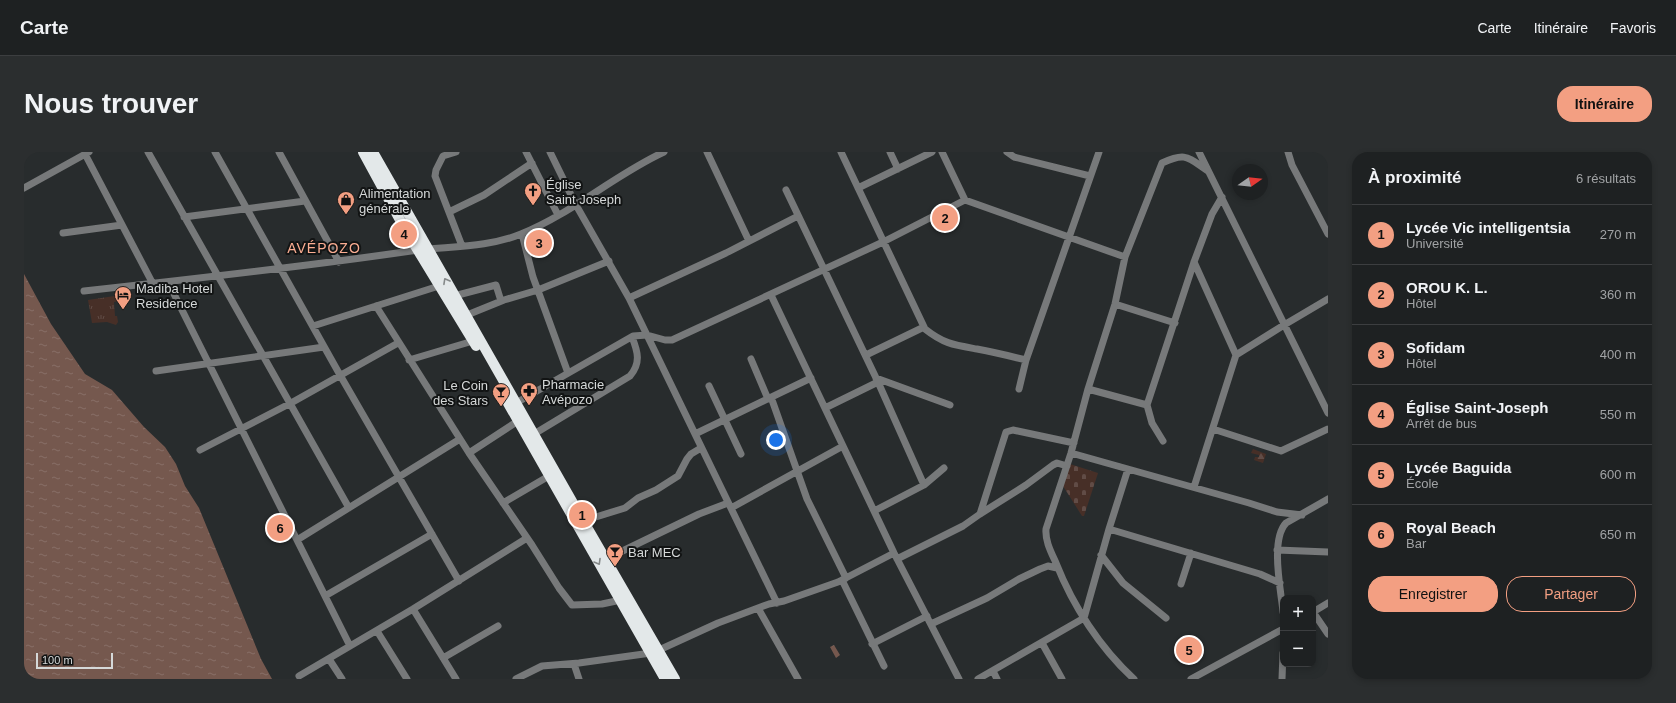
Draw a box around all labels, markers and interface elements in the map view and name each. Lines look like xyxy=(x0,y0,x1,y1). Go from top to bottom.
text: Carte xyxy=(20,17,69,38)
text: Carte xyxy=(1477,20,1512,36)
text: Itinéraire xyxy=(1534,20,1588,36)
text: Favoris xyxy=(1610,20,1656,36)
button: Itinéraire xyxy=(1557,86,1652,122)
text: Nous trouver xyxy=(24,88,198,119)
north arrow xyxy=(1232,164,1268,200)
text: À proximité xyxy=(1368,168,1462,187)
text: 6 résultats xyxy=(1576,171,1636,186)
place label: Église Saint Joseph xyxy=(546,177,621,207)
church icon: Église Saint Joseph xyxy=(523,181,543,206)
place label: Alimentation générale xyxy=(359,186,431,216)
shop icon: Alimentation générale xyxy=(336,190,356,215)
pin: 2 xyxy=(932,203,958,233)
pin: 4 xyxy=(391,219,417,249)
text: Lycée Vic intelligentsia xyxy=(1406,219,1570,236)
text: 1 xyxy=(1377,227,1385,242)
text: 270 m xyxy=(1600,227,1636,242)
pin: 3 xyxy=(526,228,552,258)
text: Université xyxy=(1406,236,1464,251)
district label: AVÉPOZO xyxy=(287,240,361,256)
one-way arrow xyxy=(444,278,451,285)
text: OROU K. L. xyxy=(1406,279,1488,296)
place label: Madiba Hotel Residence xyxy=(136,281,213,311)
hotel icon: Madiba Hotel Residence xyxy=(113,285,133,310)
text: 2 xyxy=(1377,287,1385,302)
text: 360 m xyxy=(1600,287,1636,302)
text: Hôtel xyxy=(1406,296,1436,311)
text: Sofidam xyxy=(1406,339,1465,356)
text: 3 xyxy=(1377,347,1385,362)
text: 400 m xyxy=(1600,347,1636,362)
text: Hôtel xyxy=(1406,356,1436,371)
place label: Pharmacie Avépozo xyxy=(542,377,604,407)
place label: Le Coin des Stars xyxy=(433,378,488,408)
pharmacy icon: Pharmacie Avépozo xyxy=(519,381,539,406)
bar icon: Le Coin des Stars xyxy=(491,382,511,407)
text: Église Saint-Joseph xyxy=(1406,399,1549,416)
text: 4 xyxy=(1377,407,1385,422)
text: 550 m xyxy=(1600,407,1636,422)
text: Arrêt de bus xyxy=(1406,416,1477,431)
your location xyxy=(766,430,786,450)
text: Lycée Baguida xyxy=(1406,459,1511,476)
text: 5 xyxy=(1377,467,1385,482)
text: 600 m xyxy=(1600,467,1636,482)
text: École xyxy=(1406,476,1439,491)
pin: 1 xyxy=(569,500,595,530)
pin: 6 xyxy=(267,513,293,543)
text: Royal Beach xyxy=(1406,519,1496,536)
text: 6 xyxy=(1377,527,1385,542)
text: 650 m xyxy=(1600,527,1636,542)
text: Bar xyxy=(1406,536,1426,551)
bar icon: Bar MEC xyxy=(605,542,625,567)
place label: Bar MEC xyxy=(628,545,681,560)
one-way arrow xyxy=(594,558,601,565)
button: Enregistrer xyxy=(1368,576,1498,612)
button: Partager xyxy=(1506,576,1636,612)
map controls xyxy=(1280,595,1316,667)
button: + xyxy=(1280,595,1316,631)
button: − xyxy=(1280,631,1316,667)
pin: 5 xyxy=(1176,635,1202,665)
scale bar xyxy=(36,651,113,670)
text: 100 m xyxy=(42,654,73,666)

